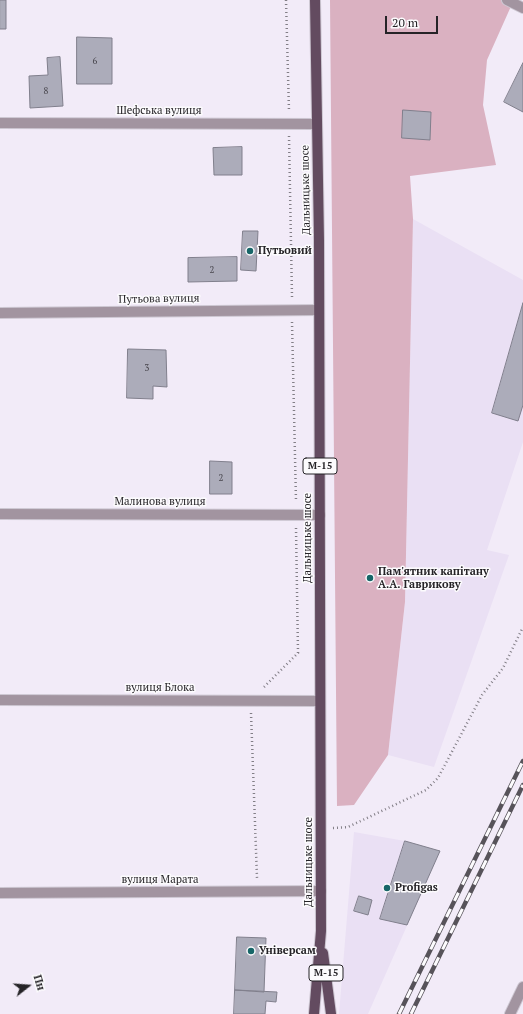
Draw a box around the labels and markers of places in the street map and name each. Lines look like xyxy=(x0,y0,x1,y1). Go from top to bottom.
place label: Путьовий xyxy=(258,244,312,258)
marker: Путьовий xyxy=(245,246,255,256)
place label: Пам'ятник капітану А.А. Гаврикову xyxy=(378,565,489,591)
marker: Пам'ятник капітану А.А. Гаврикову xyxy=(365,573,375,583)
place label: Profigas xyxy=(395,881,438,895)
marker: Profigas xyxy=(382,883,392,893)
place label: Універсам xyxy=(259,944,316,958)
marker: Універсам xyxy=(246,946,256,956)

